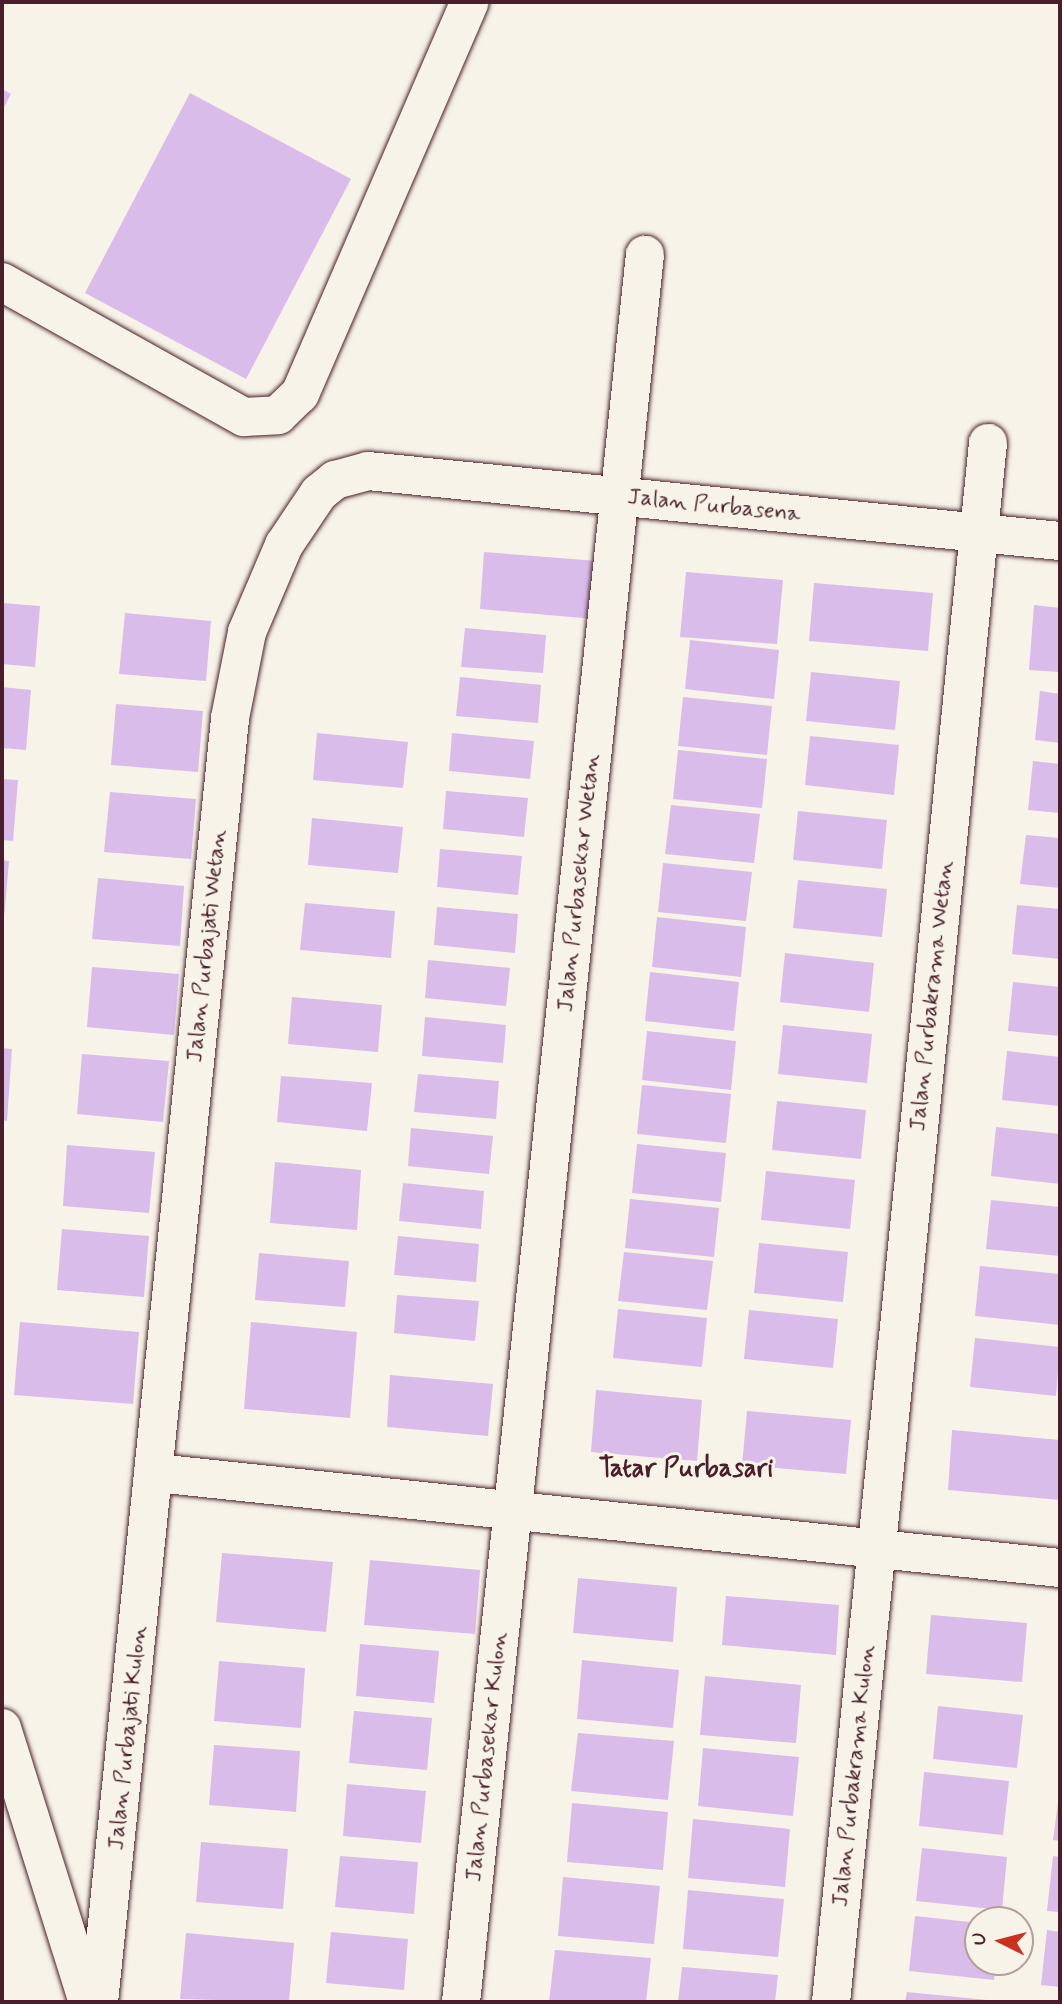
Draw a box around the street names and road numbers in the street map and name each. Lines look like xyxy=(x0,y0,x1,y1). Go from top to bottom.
street label: Jalan Purbasena xyxy=(628,483,800,529)
street label: Jalan Purbasekar Wetan xyxy=(552,755,606,1011)
street label: Jalan Purbajati Wetan xyxy=(181,829,233,1063)
street label: Jalan Purbakrama Wetan xyxy=(904,861,960,1131)
street label: Jalan Purbajati Kulon xyxy=(103,1625,153,1851)
street label: Jalan Purbasekar Kulon xyxy=(460,1633,514,1881)
street label: Jalan Purbakrama Kulon xyxy=(827,1645,881,1907)

